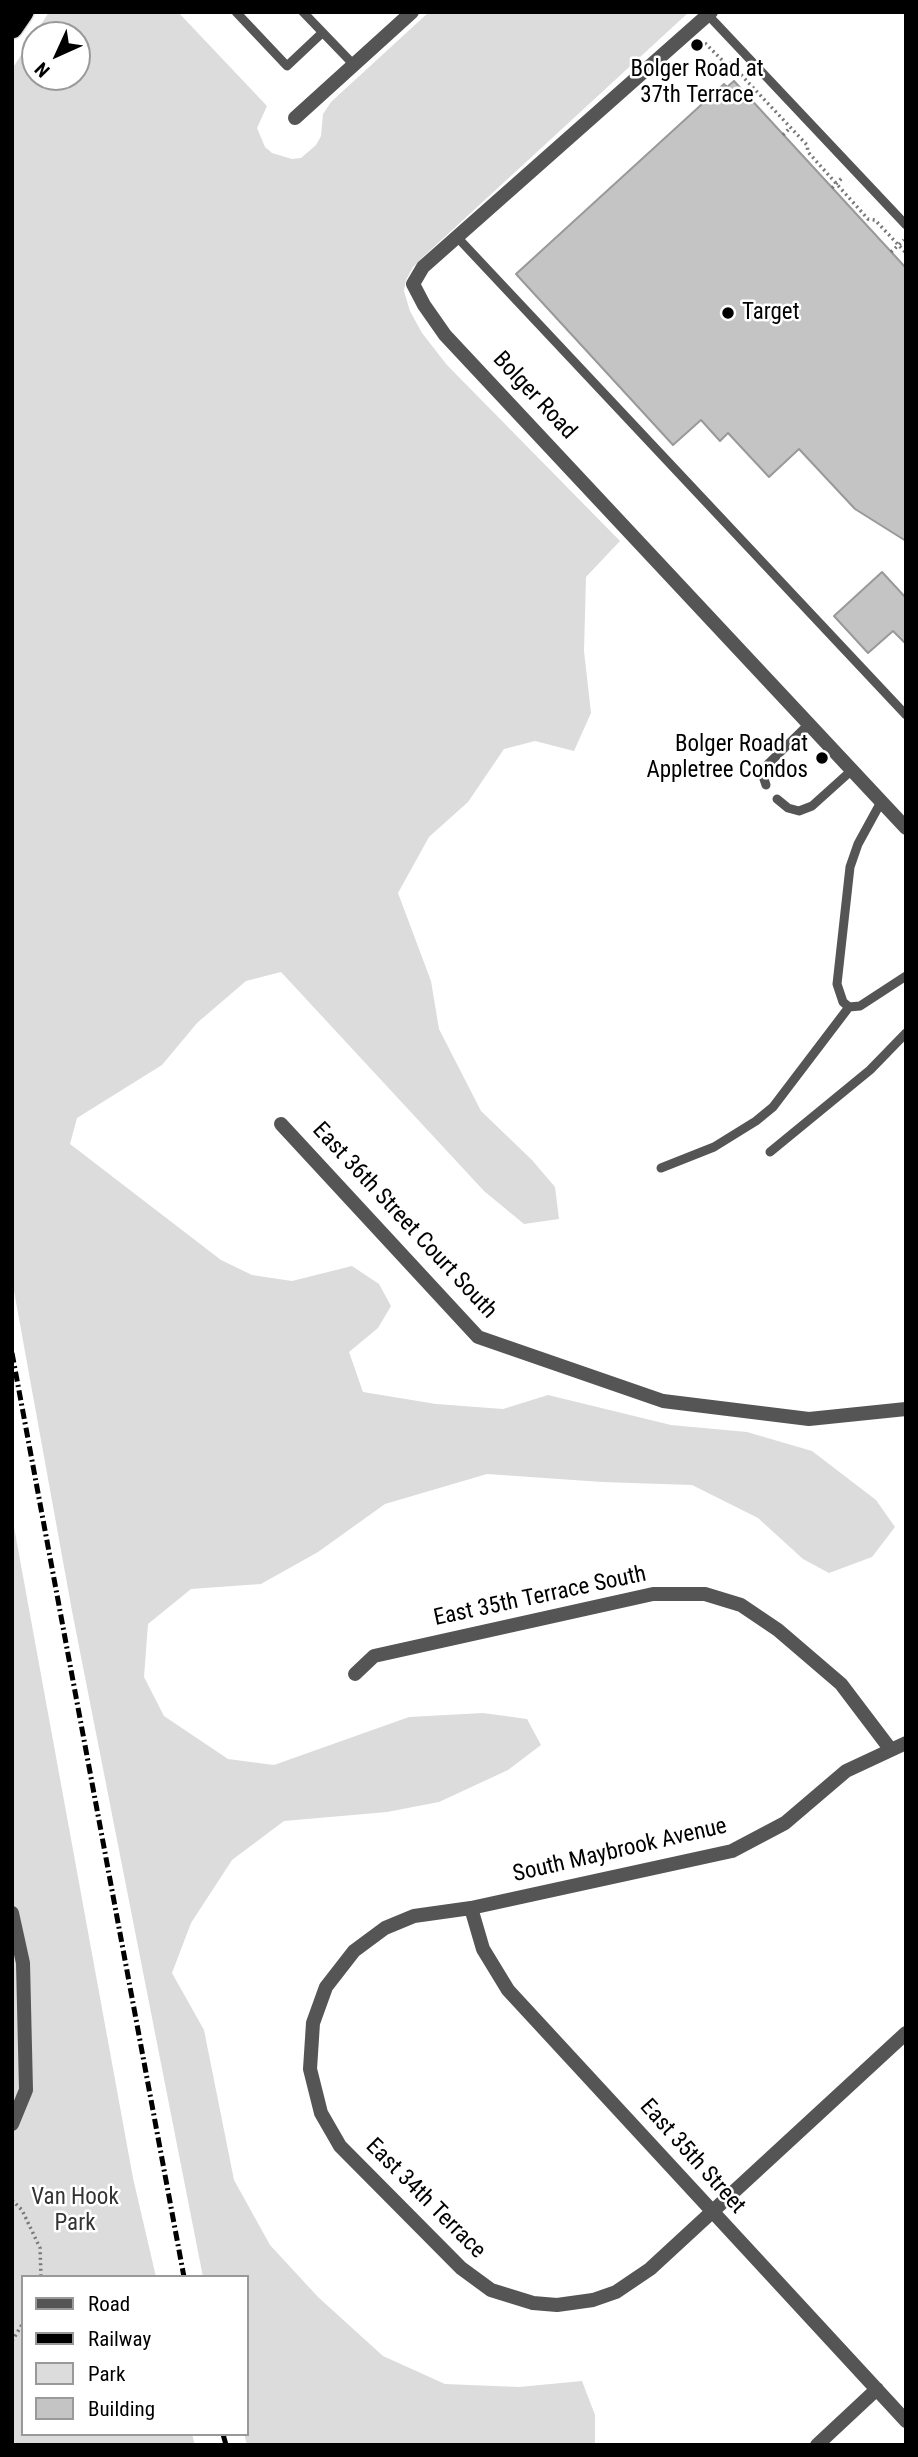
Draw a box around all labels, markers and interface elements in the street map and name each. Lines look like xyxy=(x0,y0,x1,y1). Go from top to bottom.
north arrow xyxy=(21,21,91,91)
marker: Bolger Road at 37th Terrace xyxy=(689,37,705,53)
place label: Bolger Road at 37th Terrace xyxy=(630,56,764,110)
text: N xyxy=(30,58,54,82)
place label: Target xyxy=(742,299,799,327)
marker: Target xyxy=(720,305,736,321)
street label: Bolger Road xyxy=(486,346,582,446)
place label: Bolger Road at Appletree Condos xyxy=(646,731,808,785)
marker: Bolger Road at Appletree Condos xyxy=(814,750,830,766)
street label: East 36th Street Court South xyxy=(306,1117,502,1325)
street label: East 35th Terrace South xyxy=(431,1561,649,1633)
street label: South Maybrook Avenue xyxy=(510,1813,730,1889)
street label: East 35th Street xyxy=(633,2094,751,2220)
street label: East 34th Terrace xyxy=(359,2133,491,2265)
park label: Van Hook Park xyxy=(31,2184,119,2238)
legend xyxy=(21,2275,248,2436)
text: Road xyxy=(88,2292,130,2316)
text: Railway xyxy=(88,2327,151,2351)
text: Park xyxy=(88,2362,125,2386)
text: Building xyxy=(88,2397,155,2421)

